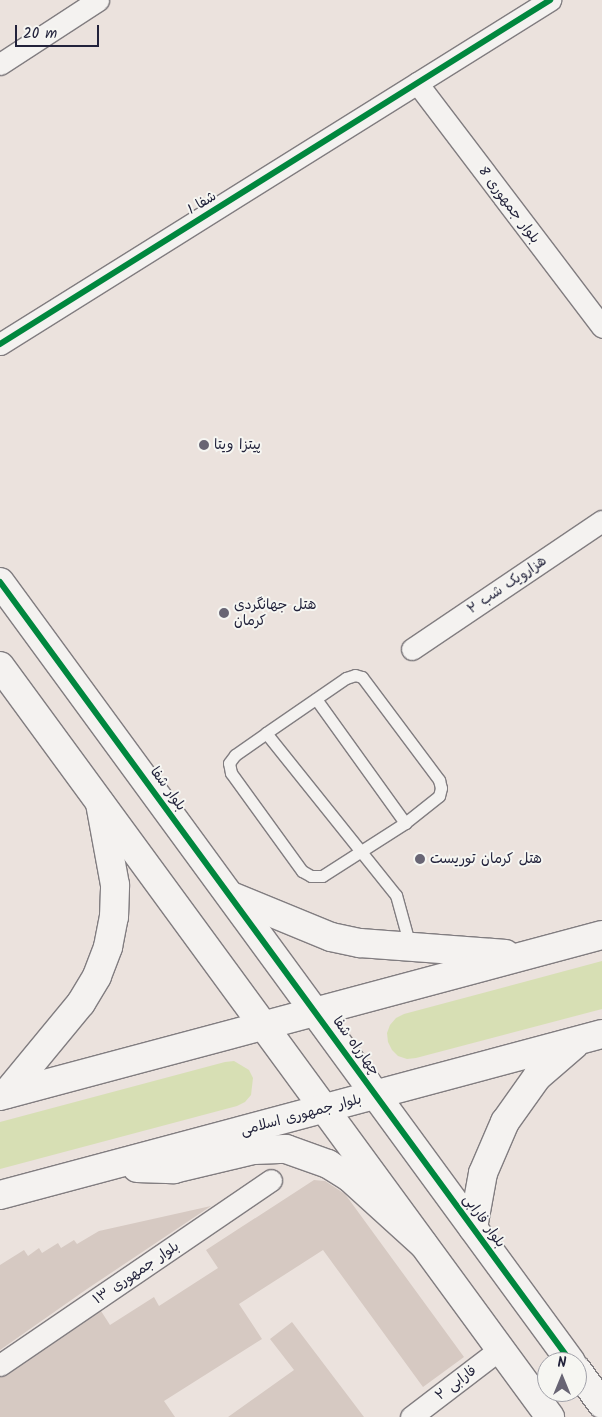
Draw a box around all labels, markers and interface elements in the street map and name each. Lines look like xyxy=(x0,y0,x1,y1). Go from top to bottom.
scale bar xyxy=(18,15,101,47)
text: 20 m xyxy=(23,22,57,46)
street label: بلوار جمهوری 8 xyxy=(475,163,543,247)
street label: شفا 1 xyxy=(185,188,219,218)
place label: پیتزا ویتا xyxy=(214,437,261,453)
marker: پیتزا ویتا xyxy=(198,439,210,451)
street label: هزارویک شب ۲ xyxy=(464,552,550,618)
place label: هتل جهانگردی کرمان xyxy=(234,597,316,630)
marker: هتل جهانگردی کرمان xyxy=(218,607,230,619)
street label: بلوار شفا xyxy=(147,764,189,814)
place label: هتل کرمان توریست xyxy=(430,851,542,867)
marker: هتل کرمان توریست xyxy=(414,853,426,865)
street label: چهارراه شفا xyxy=(329,1013,383,1079)
street label: بلوار جمهوری اسلامی xyxy=(239,1091,363,1139)
street label: بلوار فارابی xyxy=(459,1191,509,1251)
street label: بلوار جمهوری ۱۳ xyxy=(90,1238,182,1308)
north arrow xyxy=(537,1352,587,1402)
text: N xyxy=(558,1352,566,1374)
street label: فارابی ۲ xyxy=(432,1362,480,1404)

